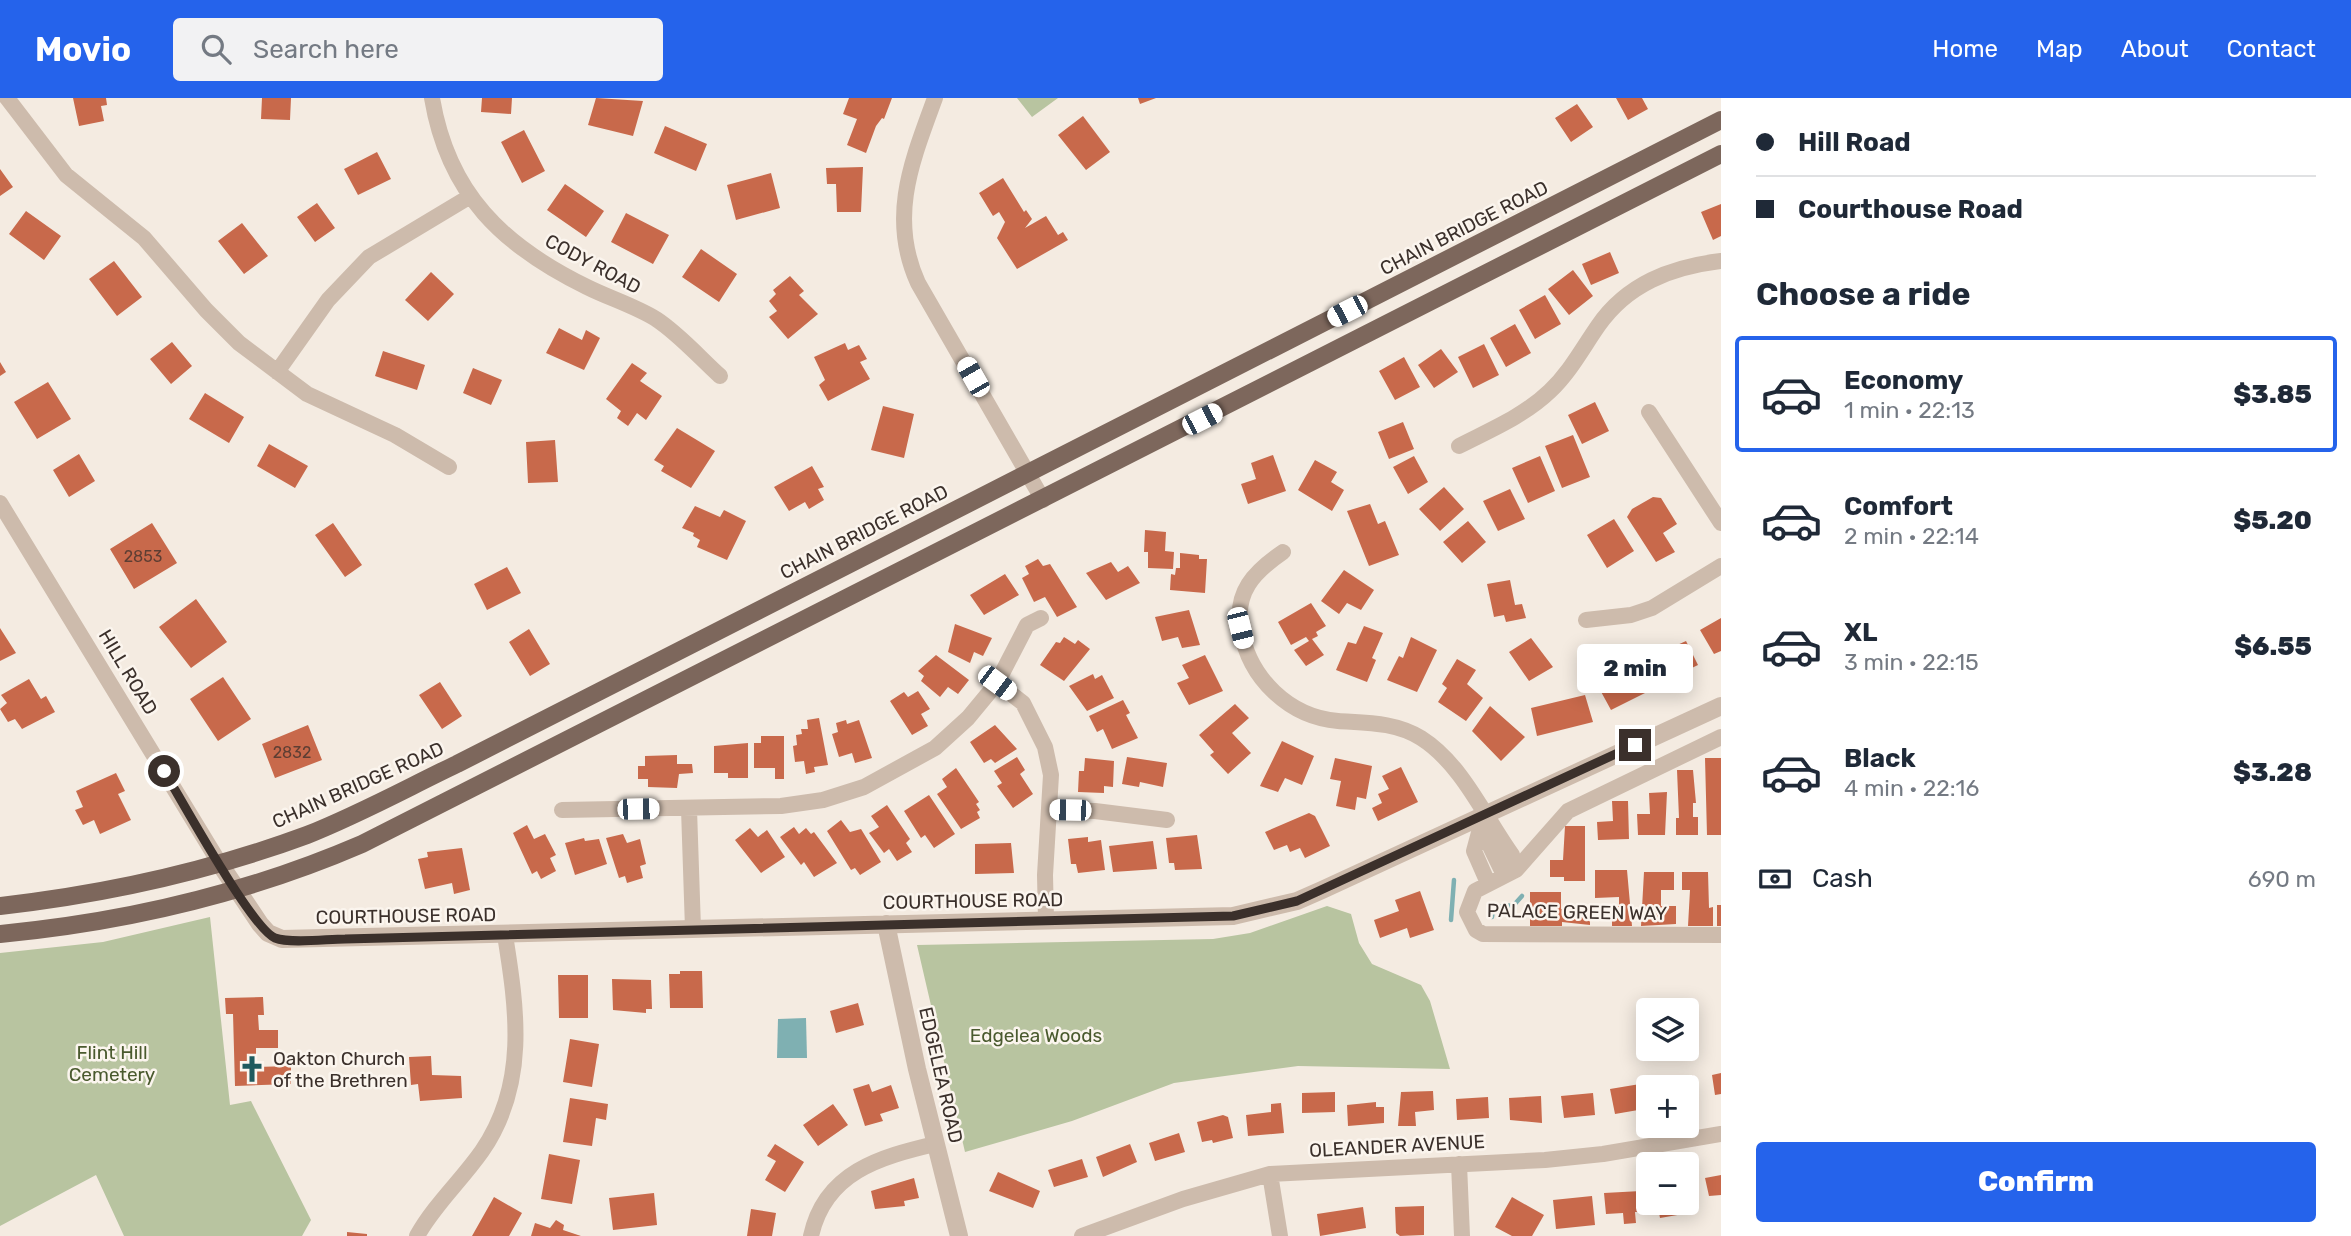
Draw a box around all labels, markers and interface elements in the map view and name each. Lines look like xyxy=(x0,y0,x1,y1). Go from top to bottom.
search box xyxy=(173,18,663,81)
text: Movio xyxy=(35,30,131,69)
icon: search xyxy=(197,30,235,68)
text: Search here xyxy=(253,34,399,65)
text: Home xyxy=(1932,35,1998,63)
text: Map xyxy=(2036,35,2083,63)
text: About xyxy=(2121,35,2189,63)
text: Contact xyxy=(2227,35,2316,63)
text: Hill Road xyxy=(1798,127,1911,158)
street label: CHAIN BRIDGE ROAD xyxy=(1376,176,1552,280)
text: Courthouse Road xyxy=(1798,194,2023,225)
street label: CODY ROAD xyxy=(541,229,645,299)
text: Choose a ride xyxy=(1756,275,1970,313)
car xyxy=(1324,292,1371,330)
car xyxy=(954,354,993,400)
icon: car xyxy=(1760,363,1823,426)
text: Economy xyxy=(1844,365,1963,396)
text: $3.85 xyxy=(2233,379,2312,410)
text: 1 min · 22:13 xyxy=(1844,396,1975,424)
car xyxy=(1179,400,1226,438)
street label: CHAIN BRIDGE ROAD xyxy=(776,480,952,584)
icon: car xyxy=(1760,489,1823,552)
text: Comfort xyxy=(1844,491,1953,522)
text: $5.20 xyxy=(2233,505,2312,536)
text: 2 min · 22:14 xyxy=(1844,522,1979,550)
house number: 2853 xyxy=(124,547,162,566)
car xyxy=(1225,605,1256,651)
icon: car xyxy=(1760,615,1823,678)
text: XL xyxy=(1844,617,1877,648)
street label: HILL ROAD xyxy=(94,625,162,719)
text: $6.55 xyxy=(2234,631,2312,662)
callout: 2 min xyxy=(1577,644,1693,692)
text: 3 min · 22:15 xyxy=(1844,648,1979,676)
text: 2 min xyxy=(1603,654,1667,682)
car xyxy=(974,662,1021,704)
route end xyxy=(1619,729,1651,761)
street label: CHAIN BRIDGE ROAD xyxy=(269,737,447,833)
icon: car xyxy=(1760,741,1823,804)
house number: 2832 xyxy=(273,743,311,762)
text: Black xyxy=(1844,743,1916,774)
route start xyxy=(148,755,180,787)
text: $3.28 xyxy=(2233,757,2312,788)
text: 4 min · 22:16 xyxy=(1844,774,1979,802)
car xyxy=(617,798,660,820)
car xyxy=(1049,799,1092,821)
icon: cash xyxy=(1756,860,1794,898)
text: Cash xyxy=(1812,863,1873,894)
text: 690 m xyxy=(2248,865,2316,893)
street label: COURTHOUSE ROAD xyxy=(882,888,1064,914)
street label: PALACE GREEN WAY xyxy=(1487,899,1667,925)
street label: COURTHOUSE ROAD xyxy=(315,903,497,929)
map controls xyxy=(1636,998,1699,1215)
button: layers xyxy=(1636,998,1699,1061)
street label: EDGELEA ROAD xyxy=(914,1005,968,1145)
park label: Edgelea Woods xyxy=(970,1024,1102,1047)
park label: Flint Hill Cemetery xyxy=(69,1041,155,1086)
place label: Oakton Church of the Brethren xyxy=(273,1047,408,1092)
church icon: Oakton Church of the Brethren xyxy=(237,1054,267,1084)
button: + xyxy=(1636,1075,1699,1138)
street label: OLEANDER AVENUE xyxy=(1309,1130,1485,1162)
button: Confirm xyxy=(1756,1142,2316,1222)
button: − xyxy=(1636,1152,1699,1215)

